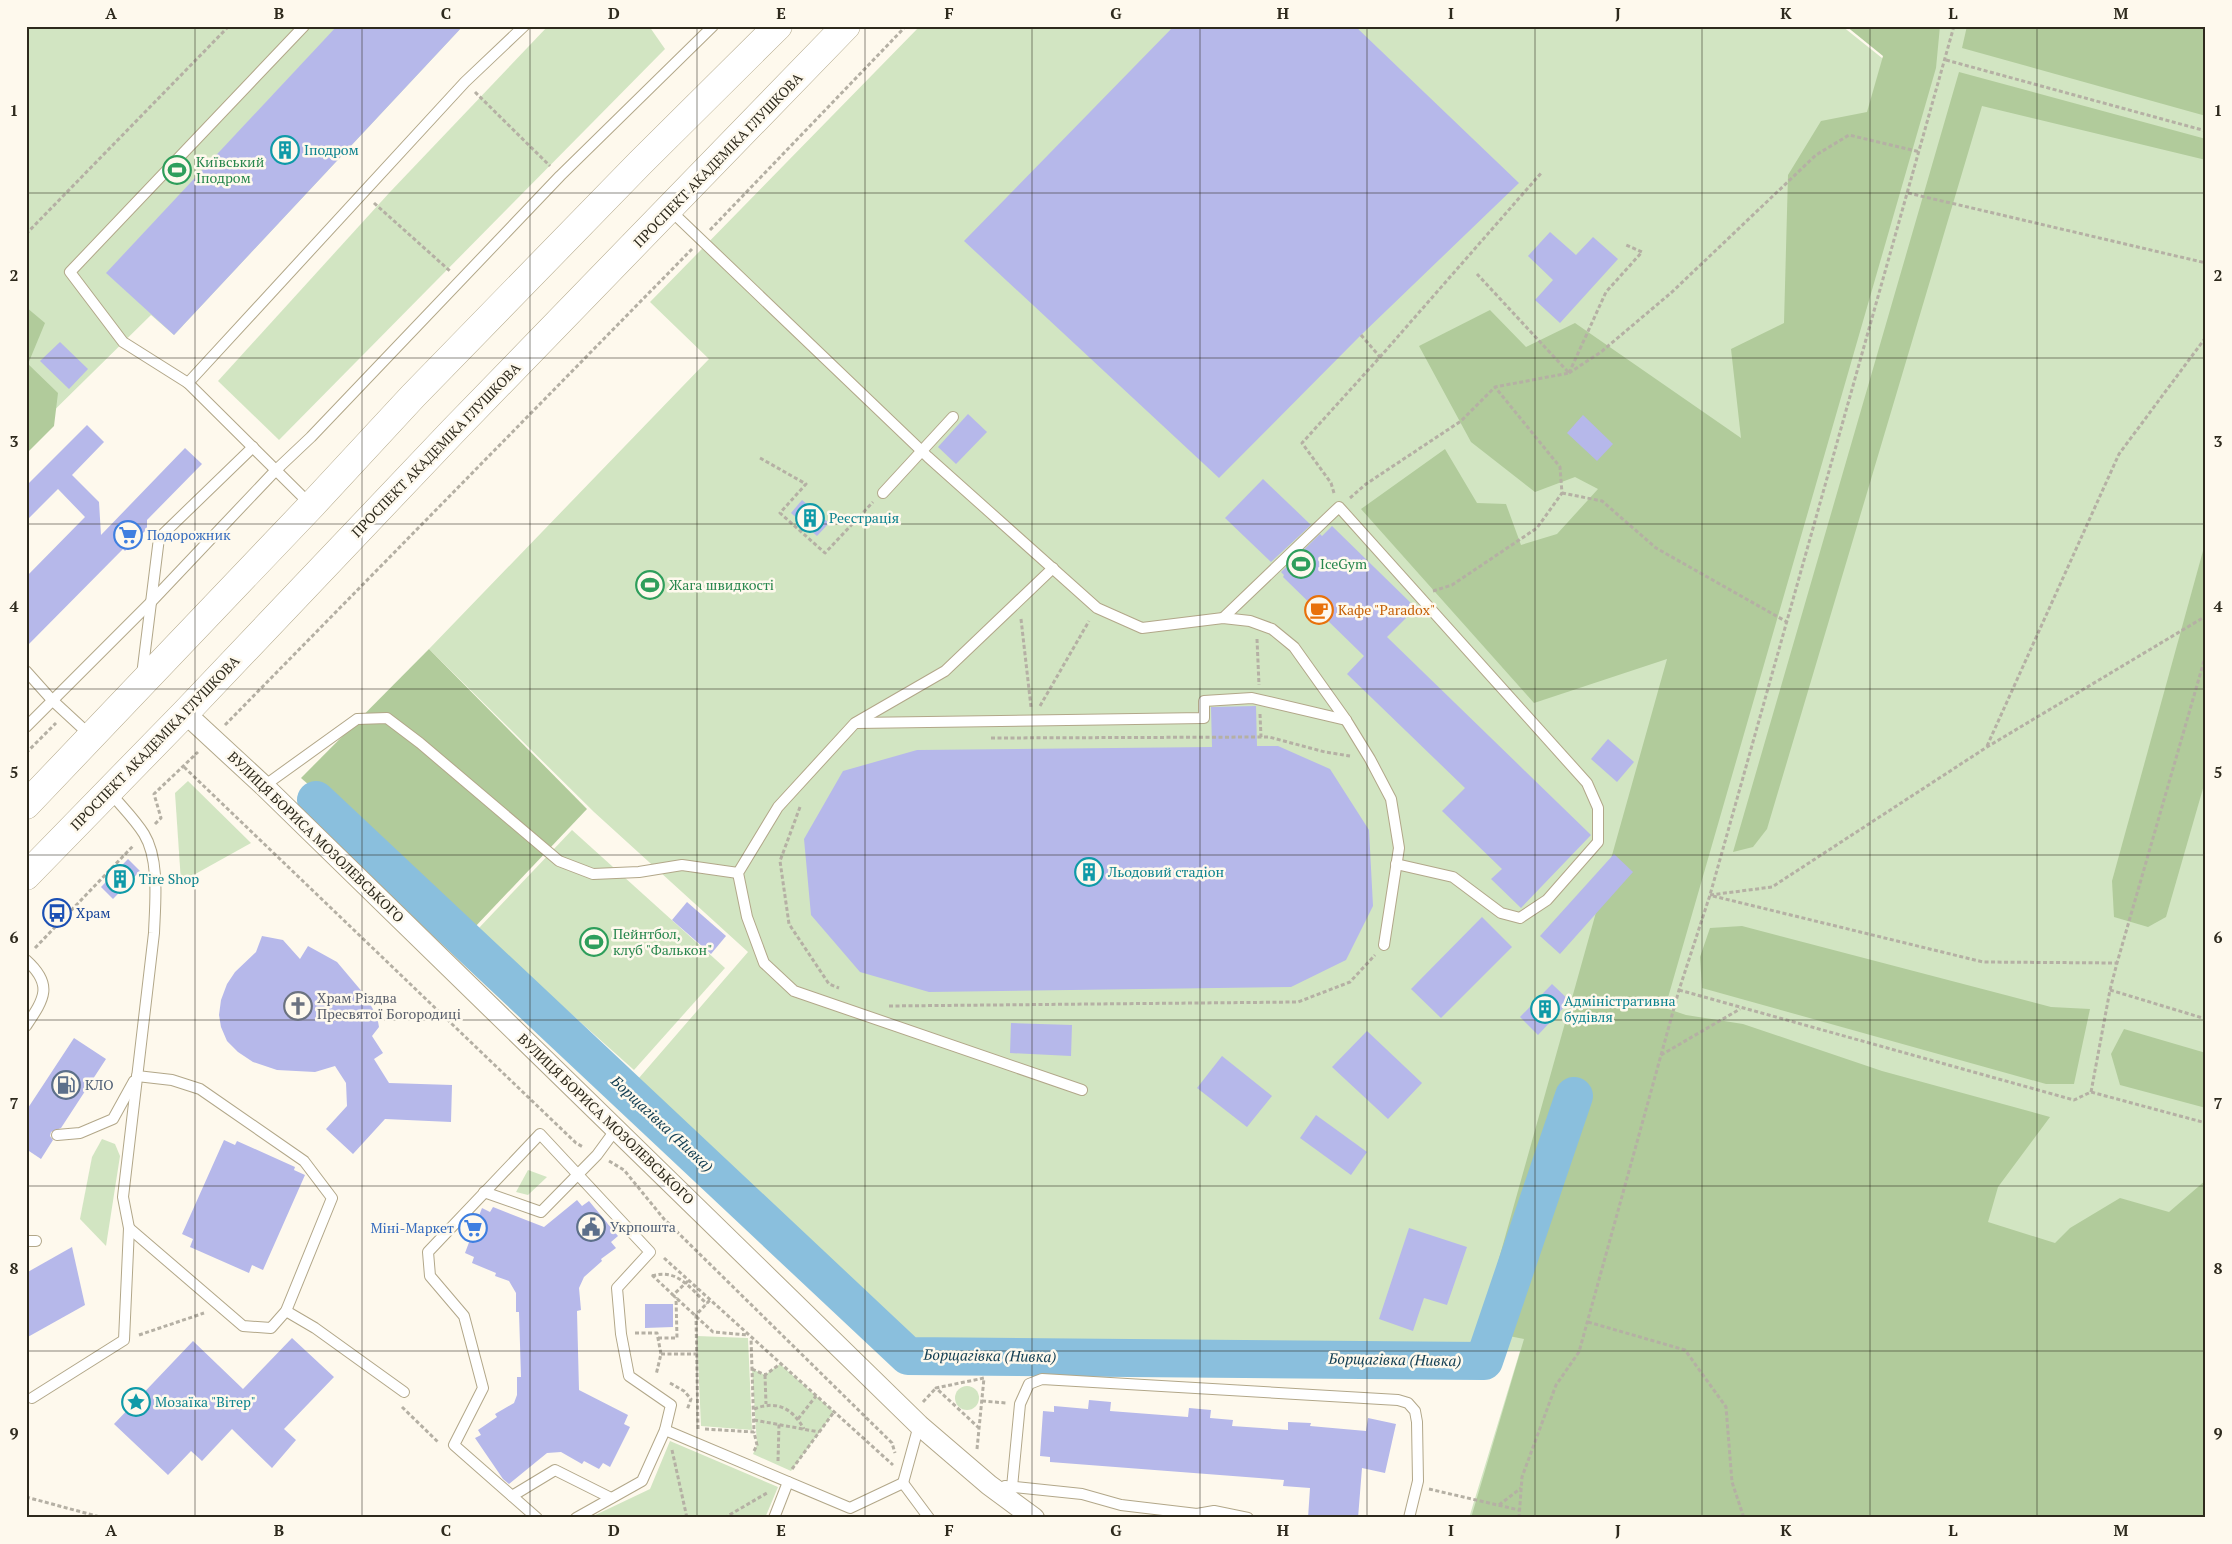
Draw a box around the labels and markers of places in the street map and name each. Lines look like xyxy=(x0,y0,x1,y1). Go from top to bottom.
building icon: Іподром xyxy=(270,135,300,165)
place label: Іподром xyxy=(304,140,359,159)
place label: Київський Іподром xyxy=(196,152,265,187)
sports icon: Київський Іподром xyxy=(162,155,192,185)
building icon: Реєстрація xyxy=(795,503,825,533)
place label: Реєстрація xyxy=(829,508,899,527)
supermarket icon: Подорожник xyxy=(113,520,143,550)
place label: Подорожник xyxy=(147,525,231,544)
sports icon: IceGym xyxy=(1286,549,1316,579)
place label: IceGym xyxy=(1320,554,1367,573)
sports icon: Жага швидкості xyxy=(635,570,665,600)
place label: Жага швидкості xyxy=(669,575,774,594)
cafe icon: Кафе "Paradox" xyxy=(1304,595,1334,625)
place label: Кафе "Paradox" xyxy=(1338,600,1435,619)
building icon: Льодовий стадіон xyxy=(1074,857,1104,887)
place label: Льодовий стадіон xyxy=(1107,862,1225,881)
building icon: Tire Shop xyxy=(105,864,135,894)
place label: Tire Shop xyxy=(139,869,199,888)
bus stop icon: Храм xyxy=(42,898,72,928)
place label: Храм xyxy=(76,903,111,922)
place label: Пейнтбол, клуб "Фалькон" xyxy=(613,924,712,959)
sports icon: Пейнтбол, клуб "Фалькон" xyxy=(579,927,609,957)
place label: Храм Різдва Пресвятої Богородиці xyxy=(317,988,461,1023)
church icon: Храм Різдва Пресвятої Богородиці xyxy=(283,991,313,1021)
place label: Адміністративна будівля xyxy=(1564,991,1676,1026)
building icon: Адміністративна будівля xyxy=(1530,994,1560,1024)
fuel station icon: КЛО xyxy=(51,1070,81,1100)
place label: КЛО xyxy=(85,1075,114,1094)
public building icon: Укрпошта xyxy=(576,1212,606,1242)
supermarket icon: Міні-Маркет xyxy=(458,1213,488,1243)
place label: Укрпошта xyxy=(610,1217,676,1236)
place label: Міні-Маркет xyxy=(370,1218,454,1237)
place icon: Мозаїка "Вітер" xyxy=(121,1387,151,1417)
place label: Мозаїка "Вітер" xyxy=(155,1392,256,1411)

